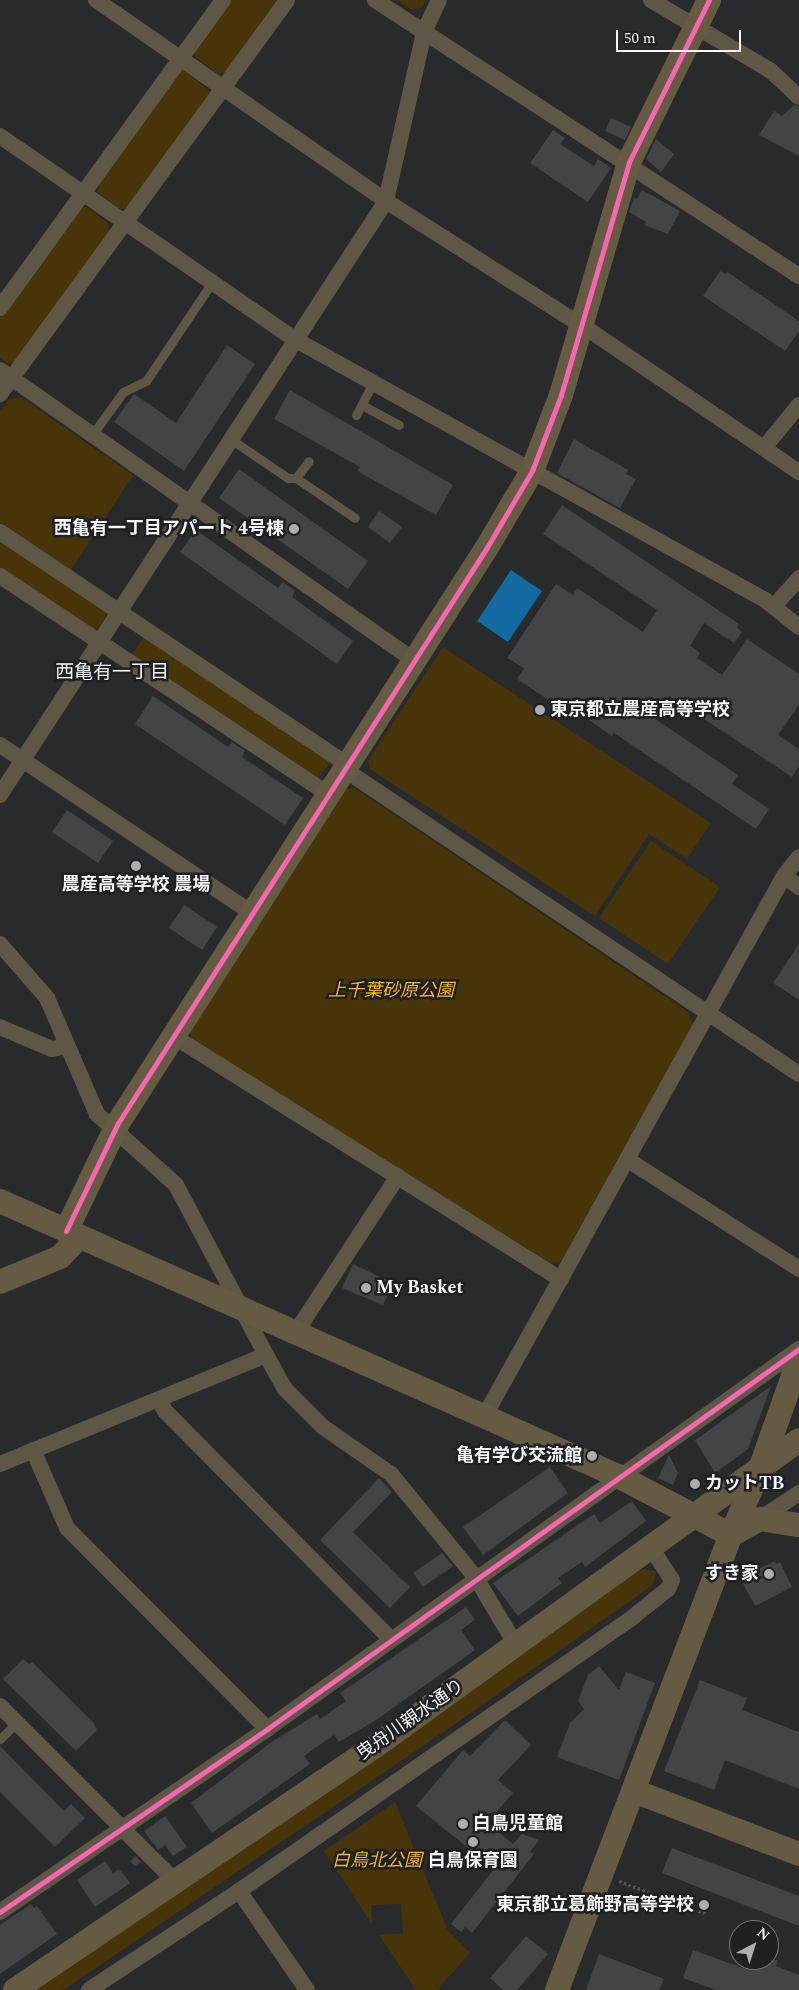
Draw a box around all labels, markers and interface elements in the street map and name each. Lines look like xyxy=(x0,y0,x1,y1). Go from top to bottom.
scale bar xyxy=(619,20,744,52)
text: 50 m xyxy=(624,27,656,50)
place label: 西亀有一丁目アパート 4号棟 xyxy=(53,518,284,540)
marker: 西亀有一丁目アパート 4号棟 xyxy=(288,523,300,535)
district label: 西亀有一丁目 xyxy=(55,662,169,684)
place label: 東京都立農産高等学校 xyxy=(550,699,730,721)
marker: 東京都立農産高等学校 xyxy=(534,704,546,716)
marker: 農産高等学校 農場 xyxy=(130,860,142,872)
place label: 農産高等学校 農場 xyxy=(62,874,210,896)
park label: 上千葉砂原公園 xyxy=(328,980,454,1002)
place label: My Basket xyxy=(376,1277,463,1299)
marker: My Basket xyxy=(360,1282,372,1294)
place label: 亀有学び交流館 xyxy=(456,1445,582,1467)
marker: 亀有学び交流館 xyxy=(586,1450,598,1462)
place label: カットTB xyxy=(705,1473,784,1495)
marker: カットTB xyxy=(689,1478,701,1490)
place label: すき家 xyxy=(705,1563,759,1585)
marker: すき家 xyxy=(763,1568,775,1580)
street label: 曳舟川親水通り xyxy=(353,1675,469,1765)
place label: 白鳥児童館 xyxy=(473,1813,563,1835)
marker: 白鳥児童館 xyxy=(457,1818,469,1830)
marker: 白鳥保育園 xyxy=(467,1836,479,1848)
park label: 白鳥北公園 xyxy=(332,1850,422,1872)
place label: 白鳥保育園 xyxy=(428,1850,518,1872)
place label: 東京都立葛飾野高等学校 xyxy=(496,1894,694,1916)
marker: 東京都立葛飾野高等学校 xyxy=(698,1899,710,1911)
north arrow xyxy=(729,1920,779,1970)
text: N xyxy=(752,1922,774,1946)

